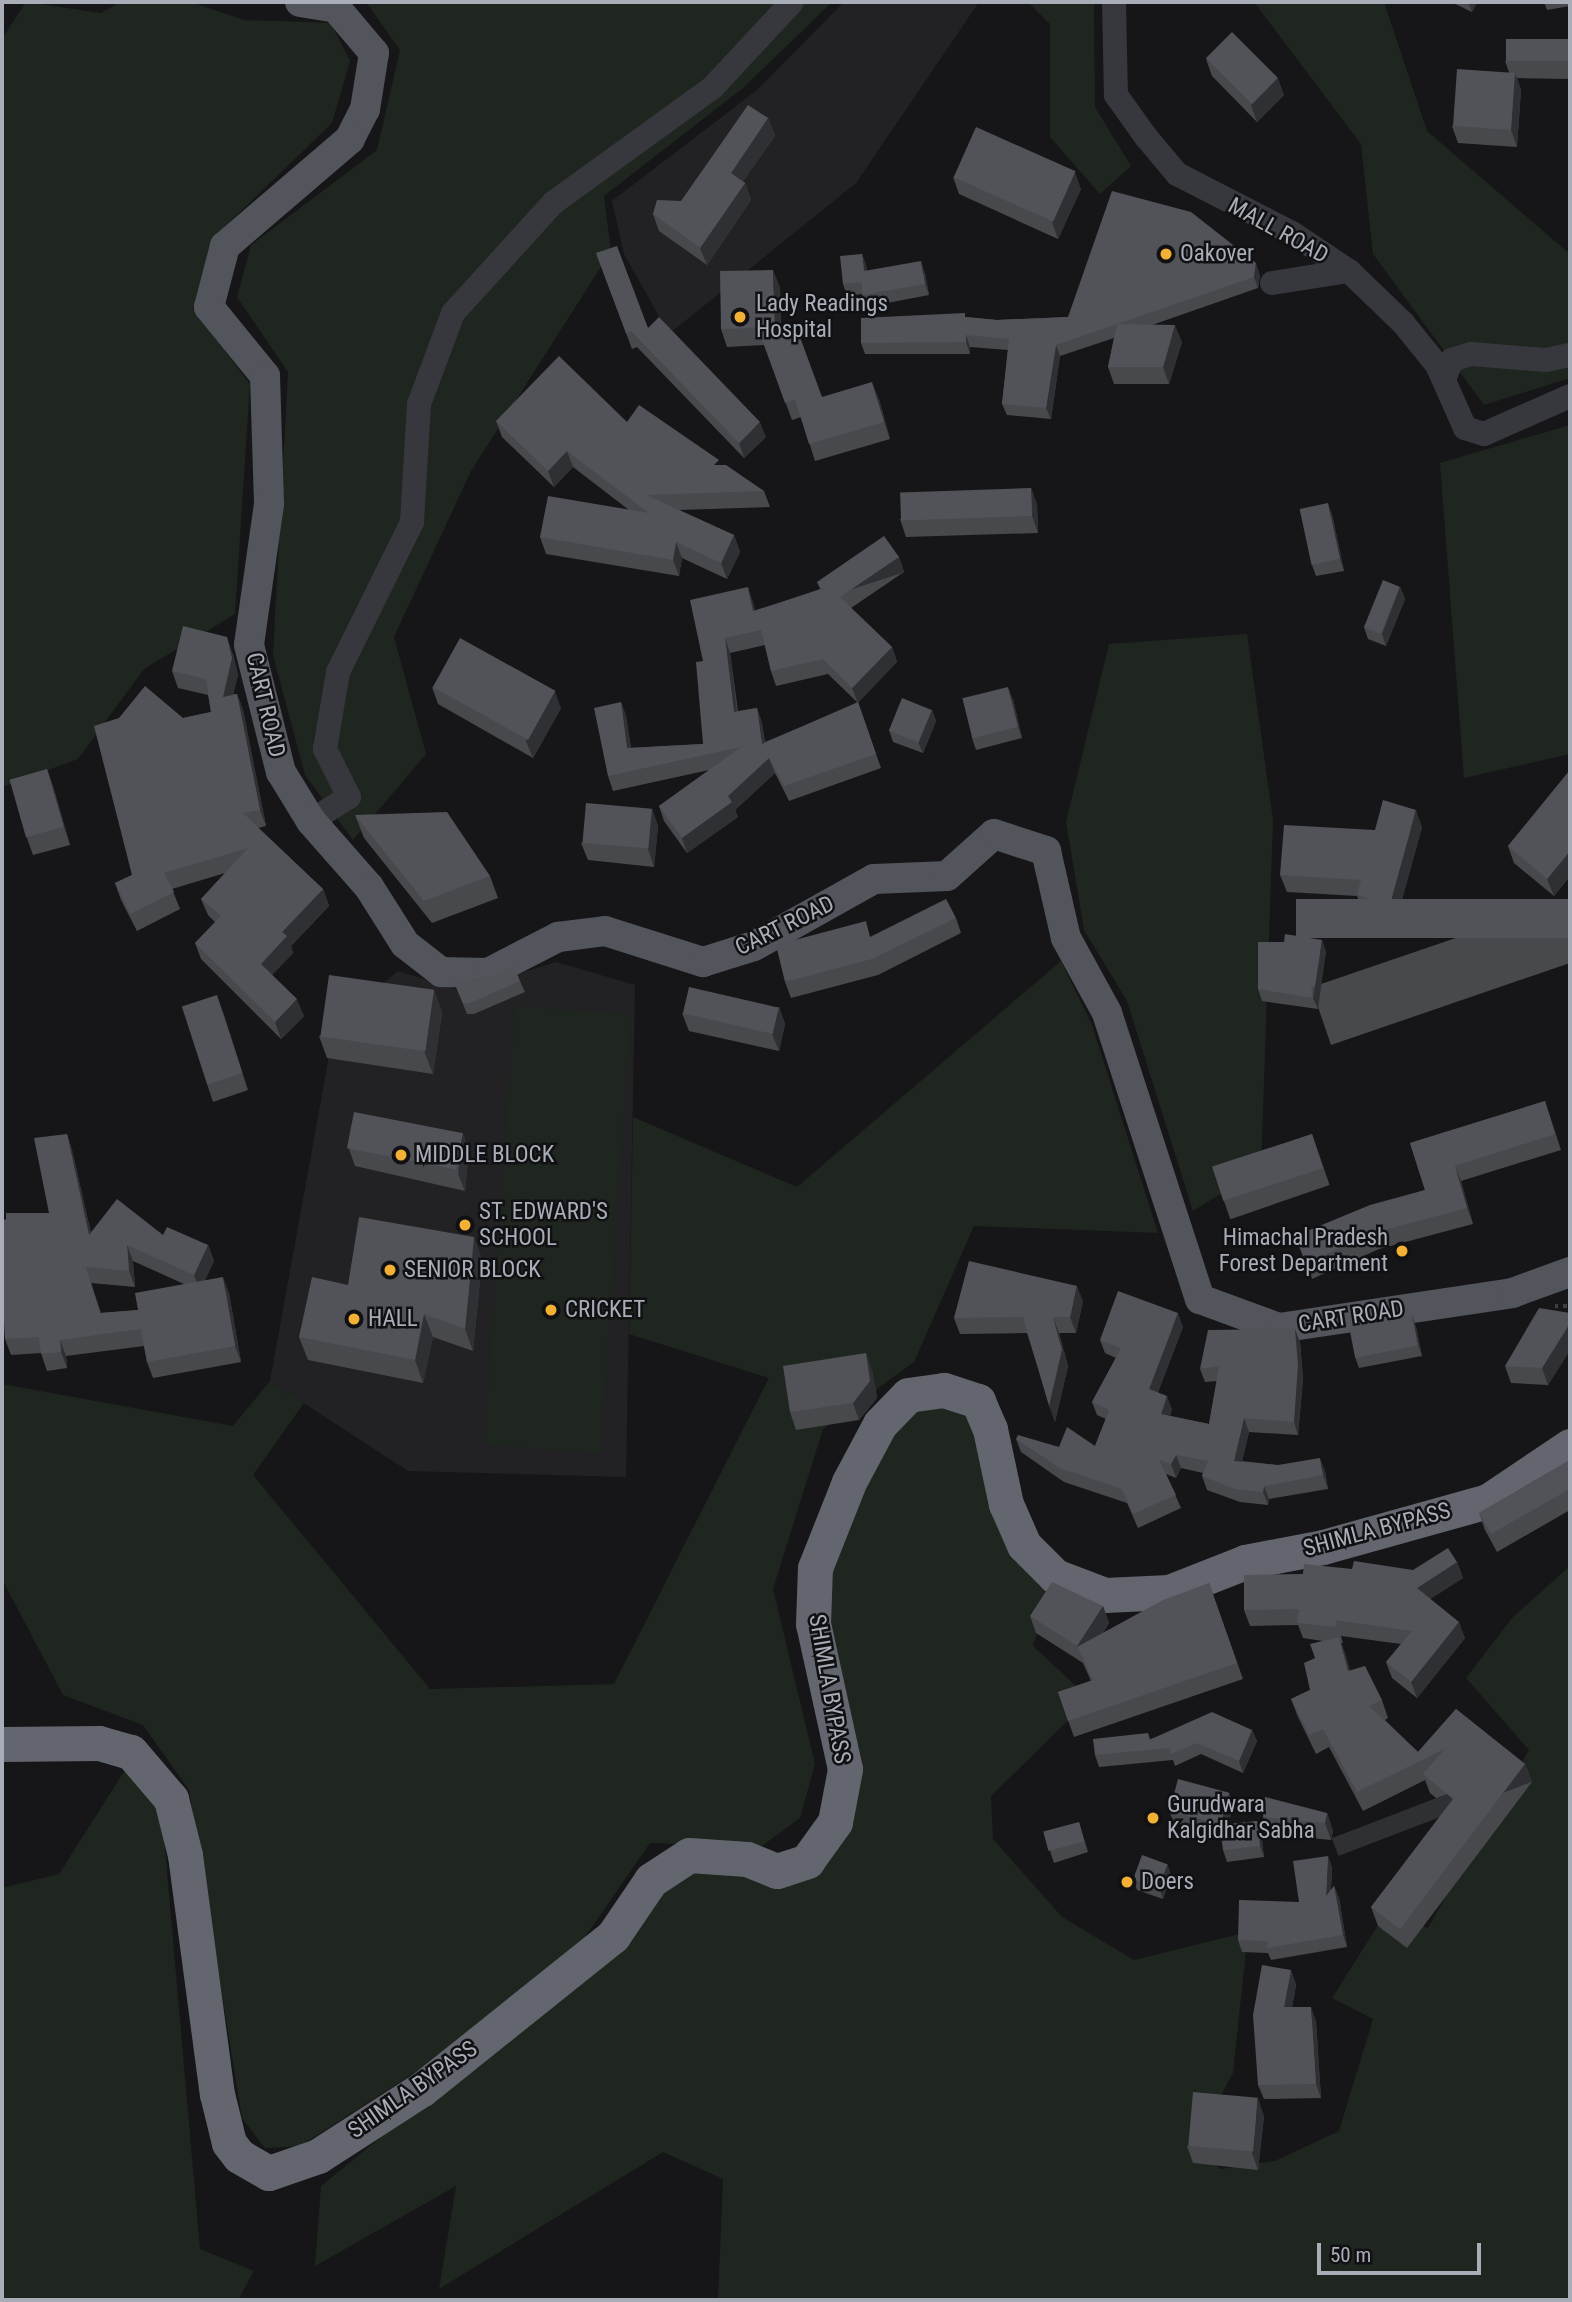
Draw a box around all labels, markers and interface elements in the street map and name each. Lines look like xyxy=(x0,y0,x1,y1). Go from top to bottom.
street label: MALL ROAD xyxy=(1223,192,1333,270)
place label: Oakover xyxy=(1180,240,1254,268)
marker: Oakover xyxy=(1158,246,1174,262)
place label: Lady Readings Hospital xyxy=(756,290,888,344)
marker: Lady Readings Hospital xyxy=(730,307,750,327)
street label: CART ROAD xyxy=(240,650,290,760)
street label: CART ROAD xyxy=(731,890,839,962)
place label: MIDDLE BLOCK xyxy=(415,1141,554,1169)
marker: MIDDLE BLOCK xyxy=(393,1147,409,1163)
place label: ST. EDWARD'S SCHOOL xyxy=(479,1198,608,1252)
marker: ST. EDWARD'S SCHOOL xyxy=(457,1217,473,1233)
place label: Himachal Pradesh Forest Department xyxy=(1219,1224,1388,1278)
marker: Himachal Pradesh Forest Department xyxy=(1394,1243,1410,1259)
place label: SENIOR BLOCK xyxy=(404,1256,541,1284)
marker: SENIOR BLOCK xyxy=(382,1262,398,1278)
street label: CART ROAD xyxy=(1296,1295,1406,1339)
place label: CRICKET xyxy=(565,1296,645,1324)
marker: CRICKET xyxy=(543,1302,559,1318)
place label: HALL xyxy=(368,1305,418,1333)
marker: HALL xyxy=(346,1311,362,1327)
street label: SHIMLA BYPASS xyxy=(1300,1497,1454,1563)
street label: SHIMLA BYPASS xyxy=(802,1612,856,1766)
place label: Gurudwara Kalgidhar Sabha xyxy=(1167,1791,1315,1845)
marker: Gurudwara Kalgidhar Sabha xyxy=(1145,1810,1161,1826)
place label: Doers xyxy=(1141,1868,1194,1896)
marker: Doers xyxy=(1119,1874,1135,1890)
street label: SHIMLA BYPASS xyxy=(343,2035,483,2145)
scale bar xyxy=(1320,2228,1484,2272)
text: 50 m xyxy=(1330,2243,1371,2267)

